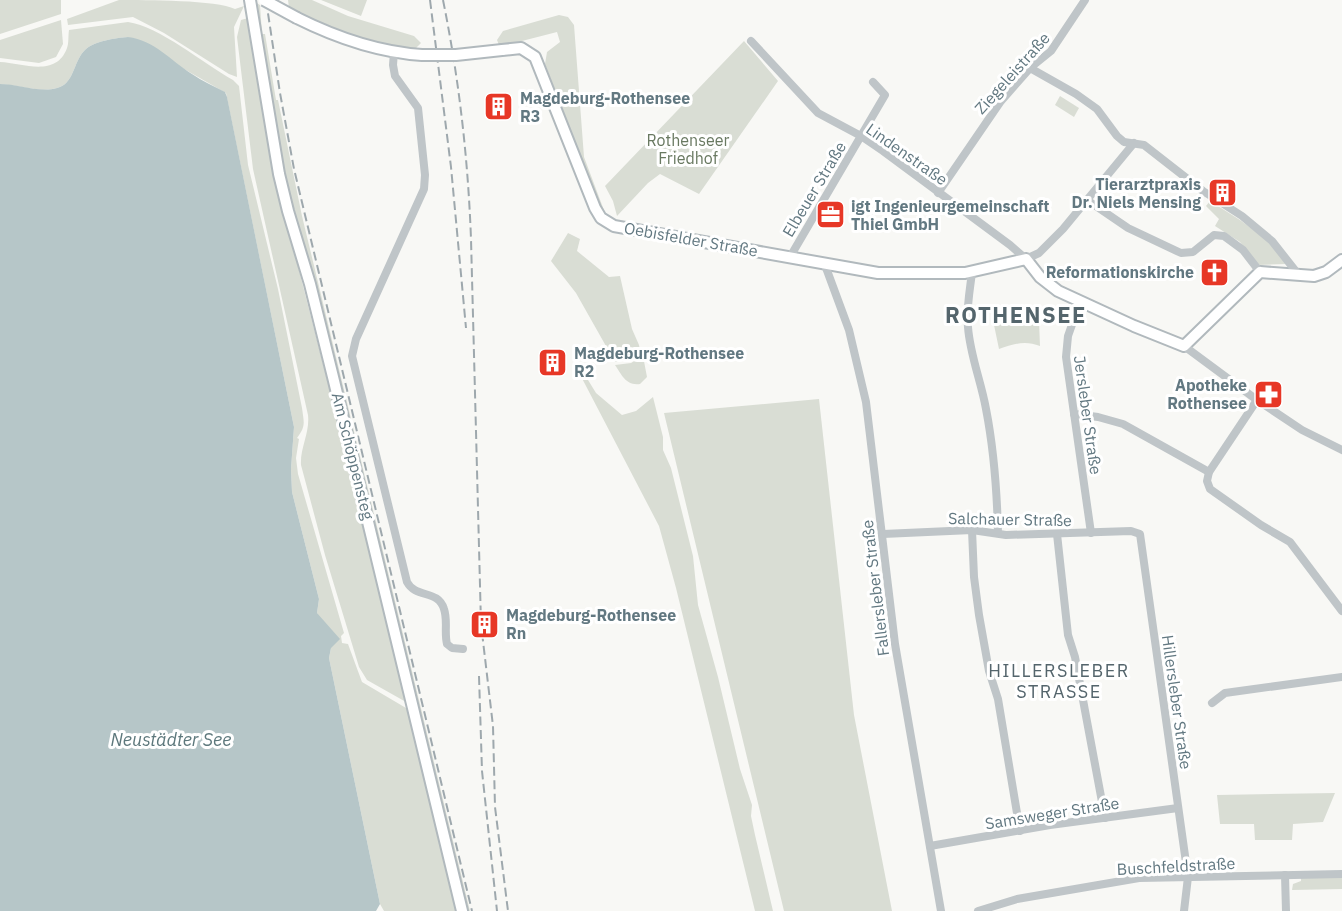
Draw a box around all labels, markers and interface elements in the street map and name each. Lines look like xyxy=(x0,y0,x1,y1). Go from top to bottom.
street label: Ziegeleistraße xyxy=(970,28,1054,118)
place label: Magdeburg-Rothensee R3 xyxy=(520,88,690,126)
building icon: Magdeburg-Rothensee R3 xyxy=(483,91,515,123)
street label: Lindenstraße xyxy=(862,119,952,190)
park label: Rothenseer Friedhof xyxy=(647,130,730,168)
street label: Elbeuer Straße xyxy=(778,138,850,240)
place label: Tierarztpraxis Dr. Niels Mensing xyxy=(1071,174,1201,212)
building icon: Tierarztpraxis Dr. Niels Mensing xyxy=(1206,177,1238,209)
place label: igt Ingenieurgemeinschaft Thiel GmbH xyxy=(851,196,1049,234)
office icon: igt Ingenieurgemeinschaft Thiel GmbH xyxy=(814,199,846,231)
street label: Oebisfelder Straße xyxy=(623,217,760,261)
church icon: Reformationskirche xyxy=(1199,256,1231,288)
place label: Reformationskirche xyxy=(1046,262,1194,282)
district label: ROTHENSEE xyxy=(945,300,1087,329)
place label: Magdeburg-Rothensee R2 xyxy=(574,343,744,381)
building icon: Magdeburg-Rothensee R2 xyxy=(537,346,569,378)
street label: Jersleber Straße xyxy=(1070,354,1106,476)
place label: Apotheke Rothensee xyxy=(1167,375,1247,413)
pharmacy icon: Apotheke Rothensee xyxy=(1252,378,1284,410)
street label: Am Schöppensteg xyxy=(328,390,379,522)
street label: Salchauer Straße xyxy=(948,508,1072,530)
street label: Fallersleber Straße xyxy=(857,519,893,657)
place label: Magdeburg-Rothensee Rn xyxy=(506,605,676,643)
building icon: Magdeburg-Rothensee Rn xyxy=(469,608,501,640)
street label: Hillersleber Straße xyxy=(1158,634,1196,771)
district label: HILLERSLEBER STRASSE xyxy=(988,659,1130,703)
water label: Neustädter See xyxy=(111,728,231,751)
street label: Samsweger Straße xyxy=(984,792,1121,833)
street label: Buschfeldstraße xyxy=(1116,853,1236,879)

